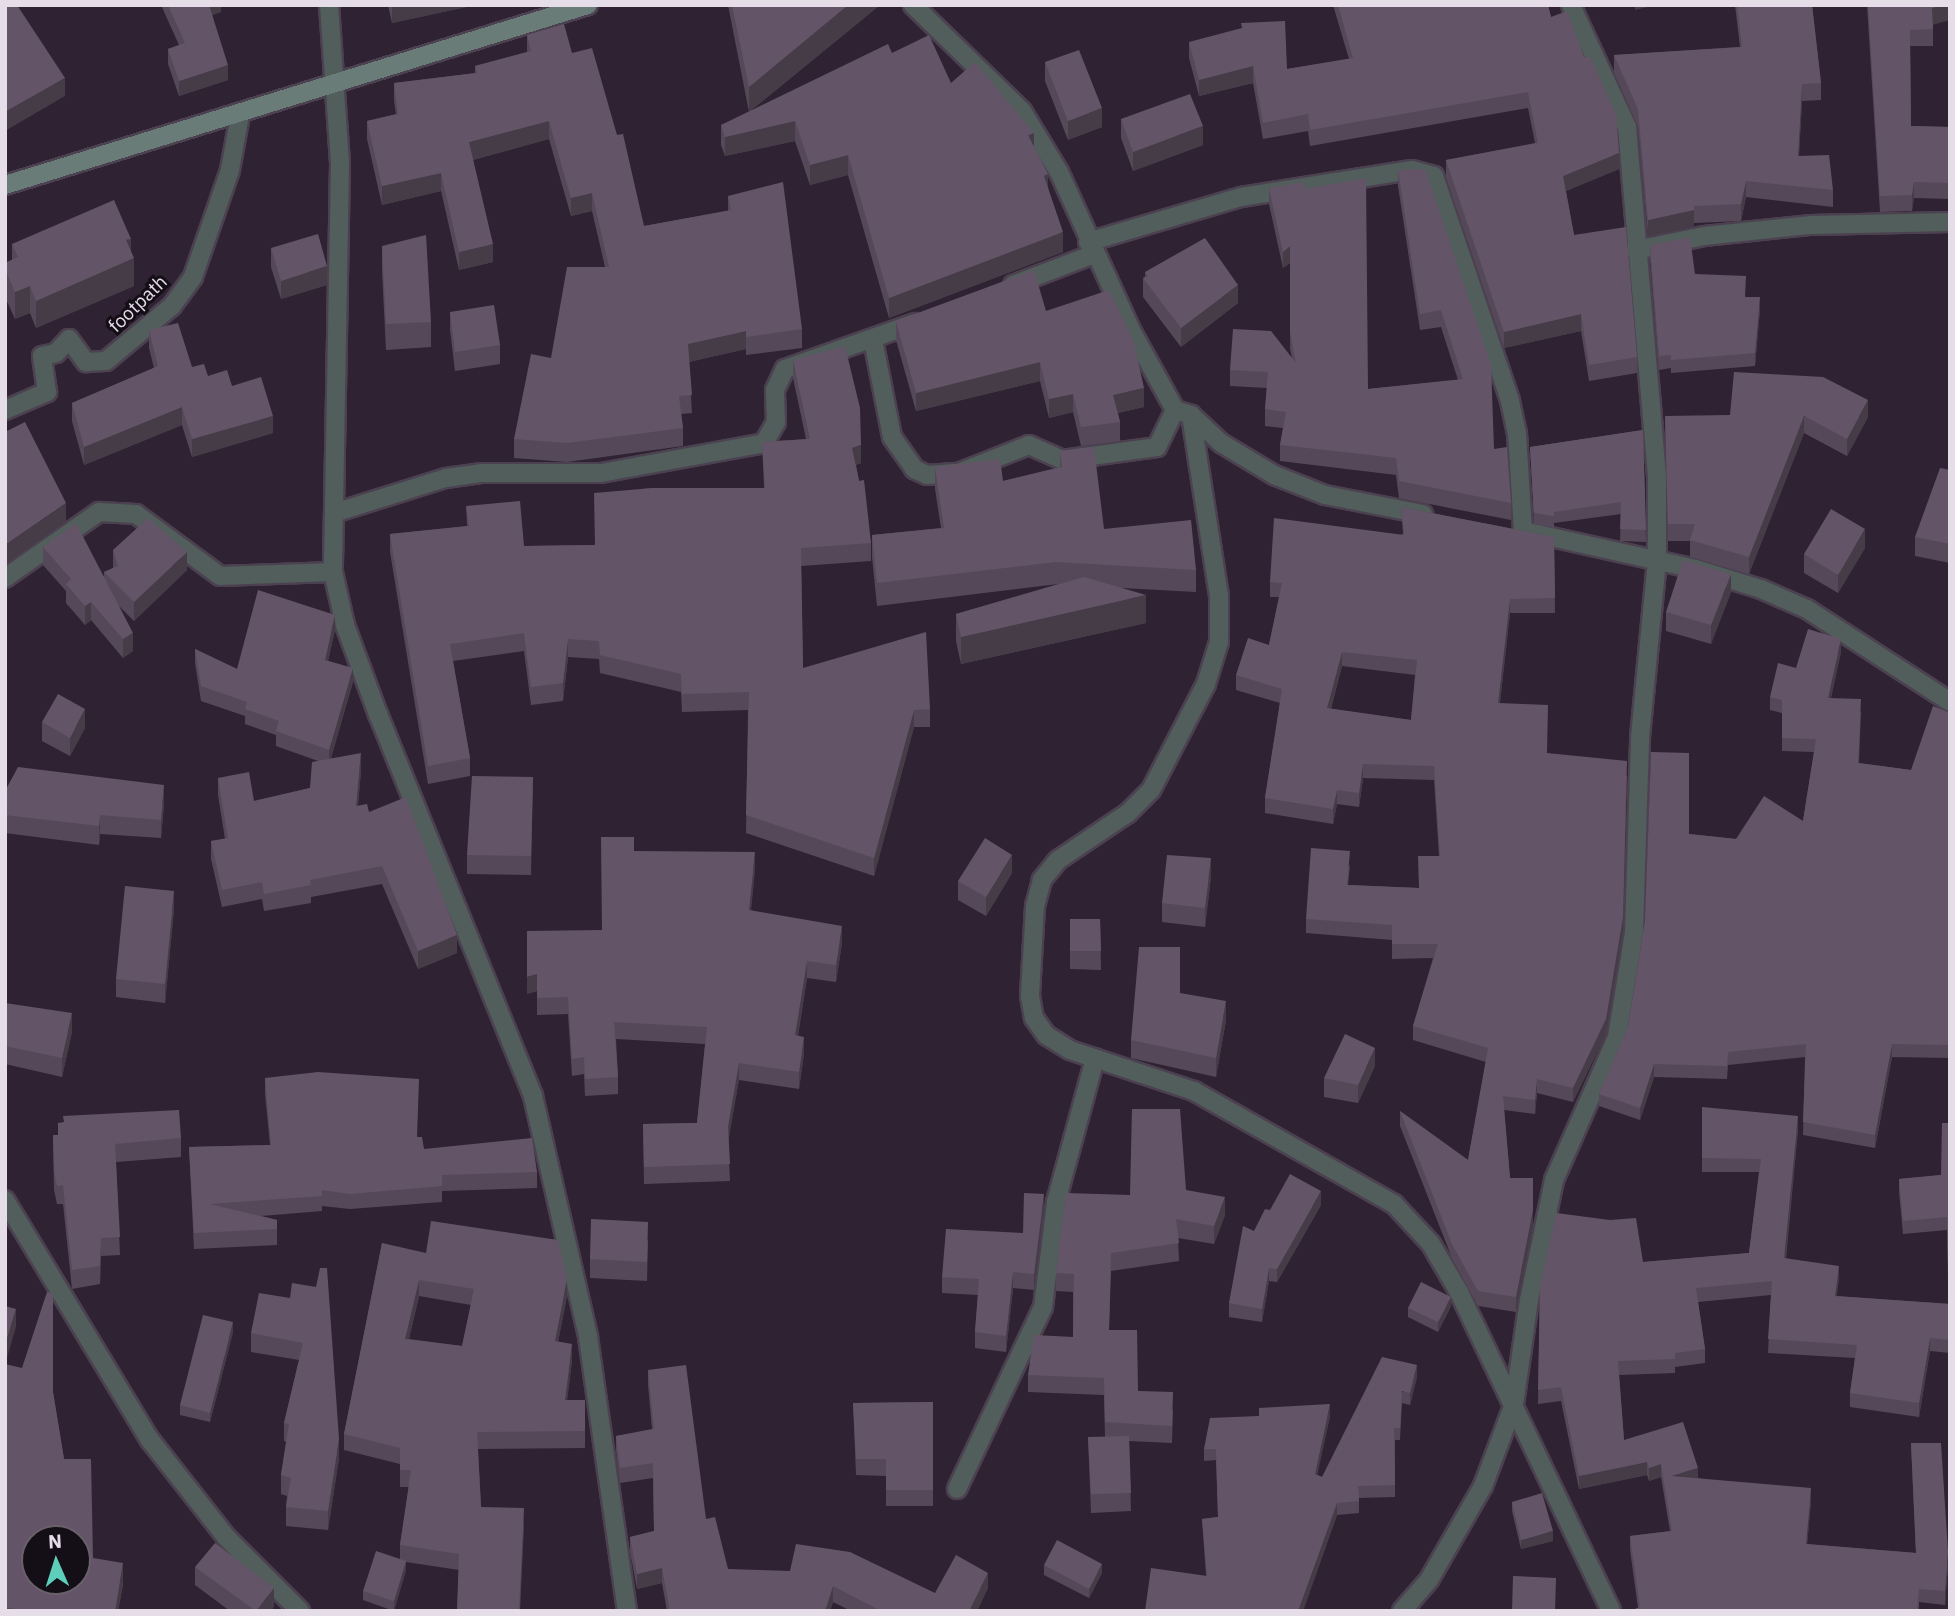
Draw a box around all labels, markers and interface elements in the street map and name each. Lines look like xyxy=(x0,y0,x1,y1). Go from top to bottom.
street label: footpath xyxy=(104,271,172,337)
north arrow xyxy=(21,1525,91,1595)
text: N xyxy=(47,1529,62,1553)

